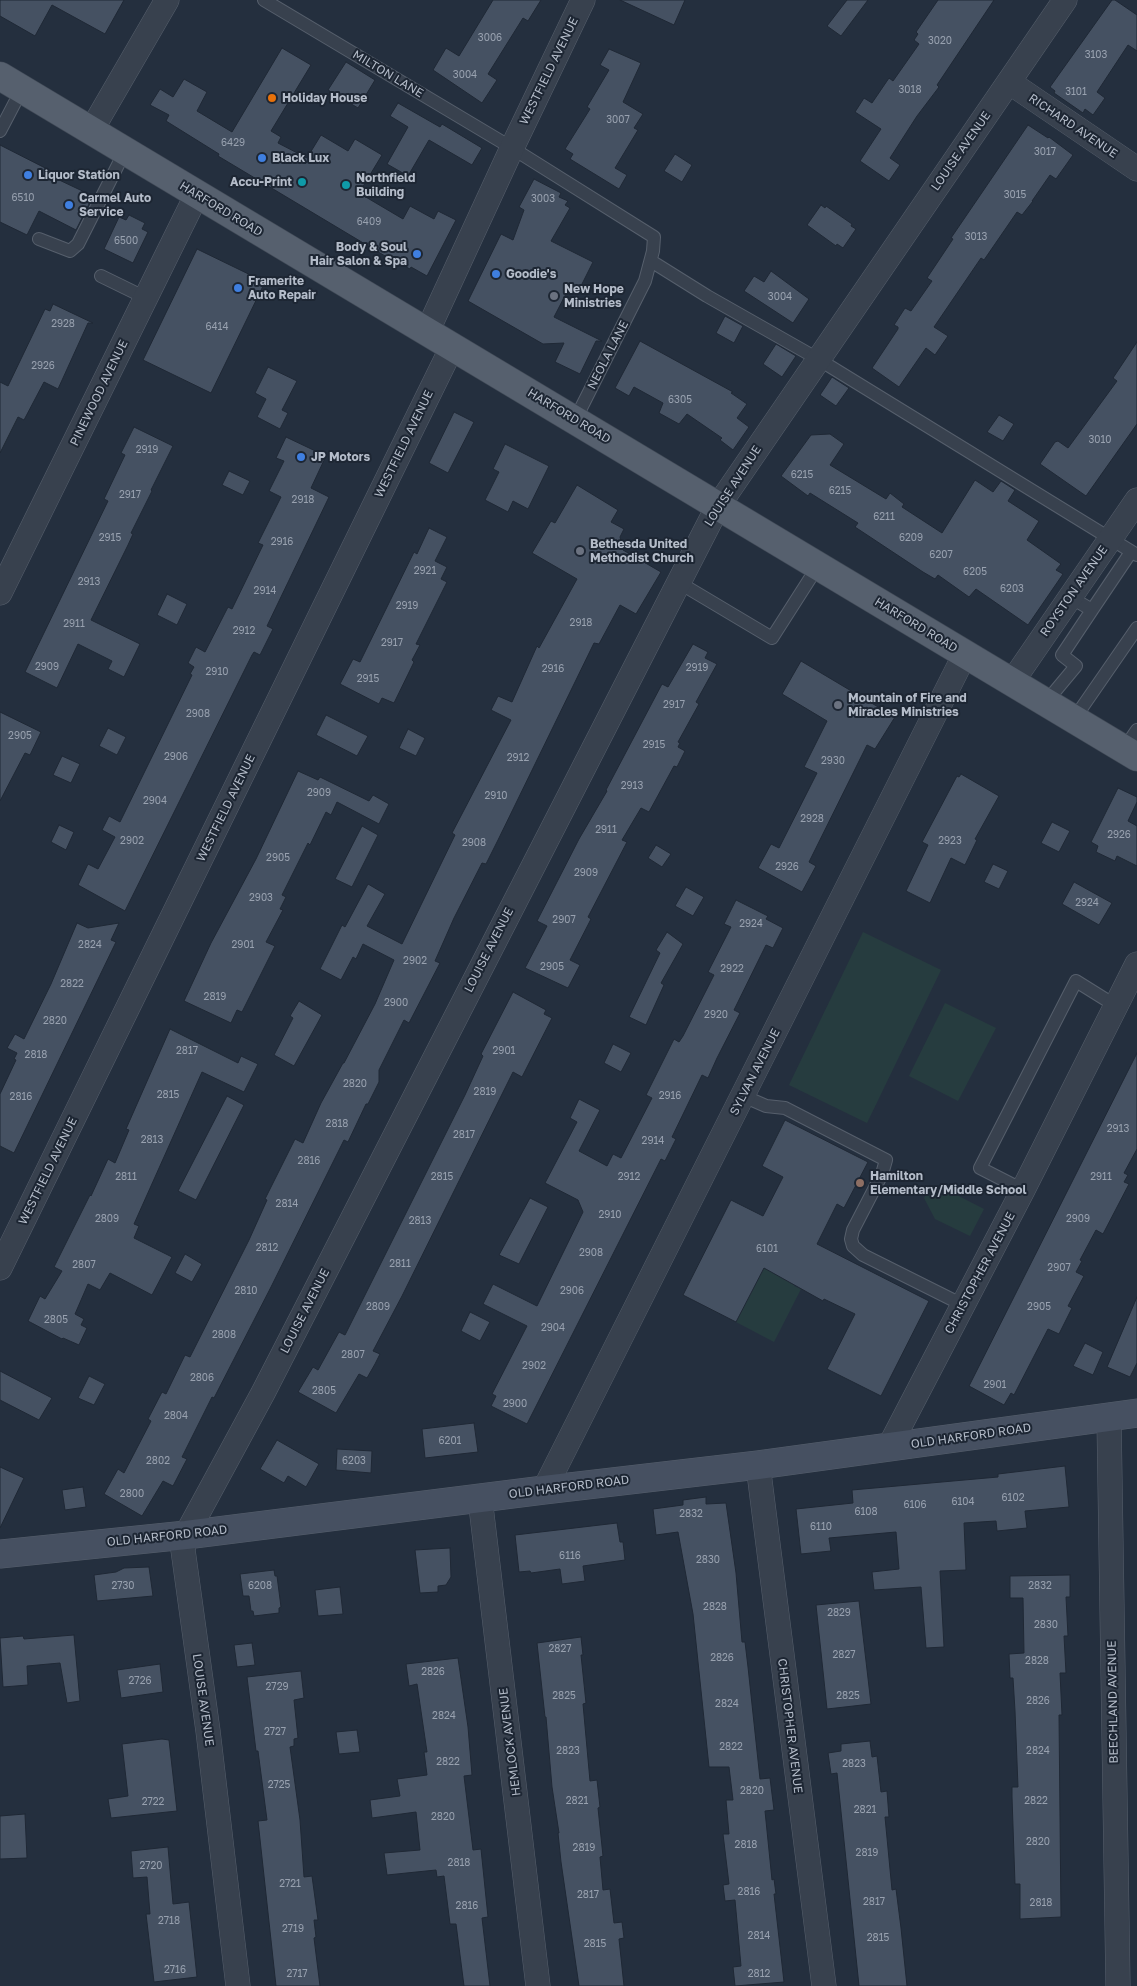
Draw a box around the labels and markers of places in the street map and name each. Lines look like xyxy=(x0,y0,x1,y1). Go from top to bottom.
place label: Holiday House xyxy=(282,91,367,105)
marker: Holiday House xyxy=(266,92,278,104)
place label: Black Lux xyxy=(272,151,329,165)
marker: Black Lux xyxy=(256,152,268,164)
place label: Liquor Station xyxy=(38,168,120,182)
marker: Liquor Station xyxy=(22,169,34,181)
place label: Northfield Building xyxy=(356,171,415,199)
place label: Accu-Print xyxy=(230,175,292,189)
marker: Accu-Print xyxy=(296,176,308,188)
marker: Northfield Building xyxy=(340,179,352,191)
place label: Carmel Auto Service xyxy=(79,191,151,219)
marker: Carmel Auto Service xyxy=(63,199,75,211)
place label: Body & Soul Hair Salon & Spa xyxy=(310,240,407,268)
marker: Body & Soul Hair Salon & Spa xyxy=(411,248,423,260)
place label: Goodie's xyxy=(506,267,556,281)
marker: Goodie's xyxy=(490,268,502,280)
place label: Framerite Auto Repair xyxy=(248,274,316,302)
marker: Framerite Auto Repair xyxy=(232,282,244,294)
place label: New Hope Ministries xyxy=(564,282,624,310)
marker: New Hope Ministries xyxy=(548,290,560,302)
place label: JP Motors xyxy=(311,450,370,464)
marker: JP Motors xyxy=(295,451,307,463)
place label: Bethesda United Methodist Church xyxy=(590,537,694,565)
marker: Bethesda United Methodist Church xyxy=(574,545,586,557)
place label: Mountain of Fire and Miracles Ministries xyxy=(848,691,967,719)
marker: Mountain of Fire and Miracles Ministries xyxy=(832,699,844,711)
place label: Hamilton Elementary/Middle School xyxy=(870,1169,1026,1197)
marker: Hamilton Elementary/Middle School xyxy=(854,1177,866,1189)

